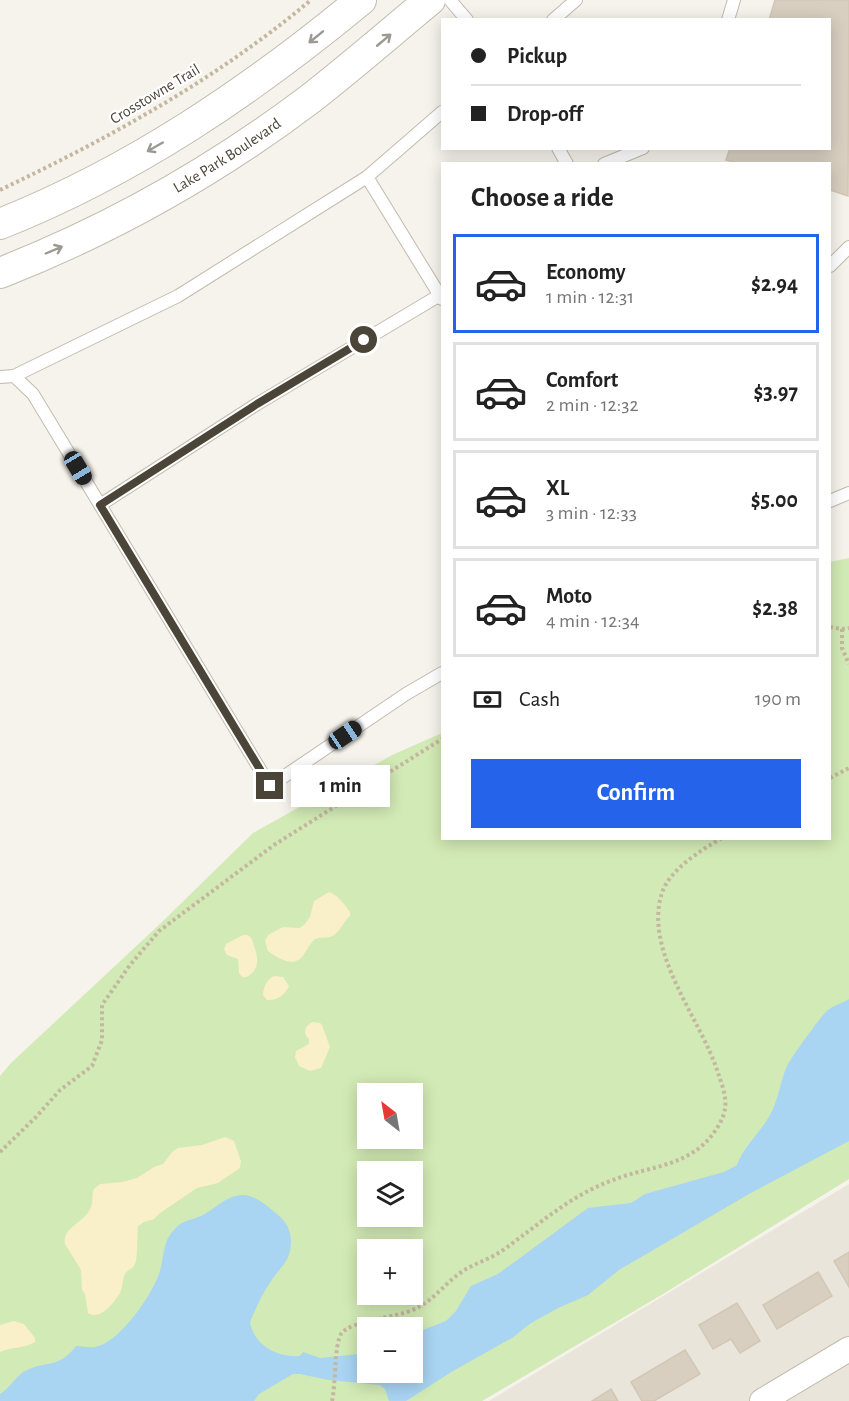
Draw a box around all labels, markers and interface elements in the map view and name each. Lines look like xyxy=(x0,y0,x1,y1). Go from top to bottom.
one-way arrow xyxy=(308,31,324,44)
one-way arrow xyxy=(376,33,392,46)
text: Pickup xyxy=(507,45,567,67)
street label: Crosstowne Trail xyxy=(107,61,203,127)
text: Drop-off xyxy=(507,103,583,125)
street label: Lake Park Boulevard xyxy=(170,115,284,196)
one-way arrow xyxy=(147,141,164,153)
text: Choose a ride xyxy=(471,184,614,211)
one-way arrow xyxy=(44,244,62,255)
icon: car xyxy=(474,257,528,311)
text: Economy xyxy=(546,261,626,283)
text: $2.94 xyxy=(751,273,798,295)
text: 1 min · 12:31 xyxy=(546,287,634,307)
route start xyxy=(350,326,377,353)
icon: car xyxy=(474,365,528,419)
text: Comfort xyxy=(546,369,618,391)
text: $3.97 xyxy=(753,381,798,403)
text: 2 min · 12:32 xyxy=(546,395,639,415)
car xyxy=(61,448,95,488)
icon: car xyxy=(474,473,528,527)
text: XL xyxy=(546,477,569,499)
text: $5.00 xyxy=(751,489,798,511)
text: 3 min · 12:33 xyxy=(546,503,637,523)
icon: car xyxy=(474,581,528,635)
text: Moto xyxy=(546,585,592,607)
text: $2.38 xyxy=(752,597,798,619)
text: 4 min · 12:34 xyxy=(546,611,640,631)
icon: cash xyxy=(471,683,504,716)
text: Cash xyxy=(519,688,560,710)
text: 190 m xyxy=(755,689,801,709)
car xyxy=(325,717,365,753)
button: Confirm xyxy=(471,759,801,828)
callout: 1 min xyxy=(291,765,390,807)
route end xyxy=(256,772,283,799)
text: 1 min xyxy=(319,776,362,796)
north arrow xyxy=(357,1083,423,1149)
map controls xyxy=(357,1083,423,1383)
button: layers xyxy=(357,1161,423,1227)
button: + xyxy=(357,1239,423,1305)
button: − xyxy=(357,1317,423,1383)

